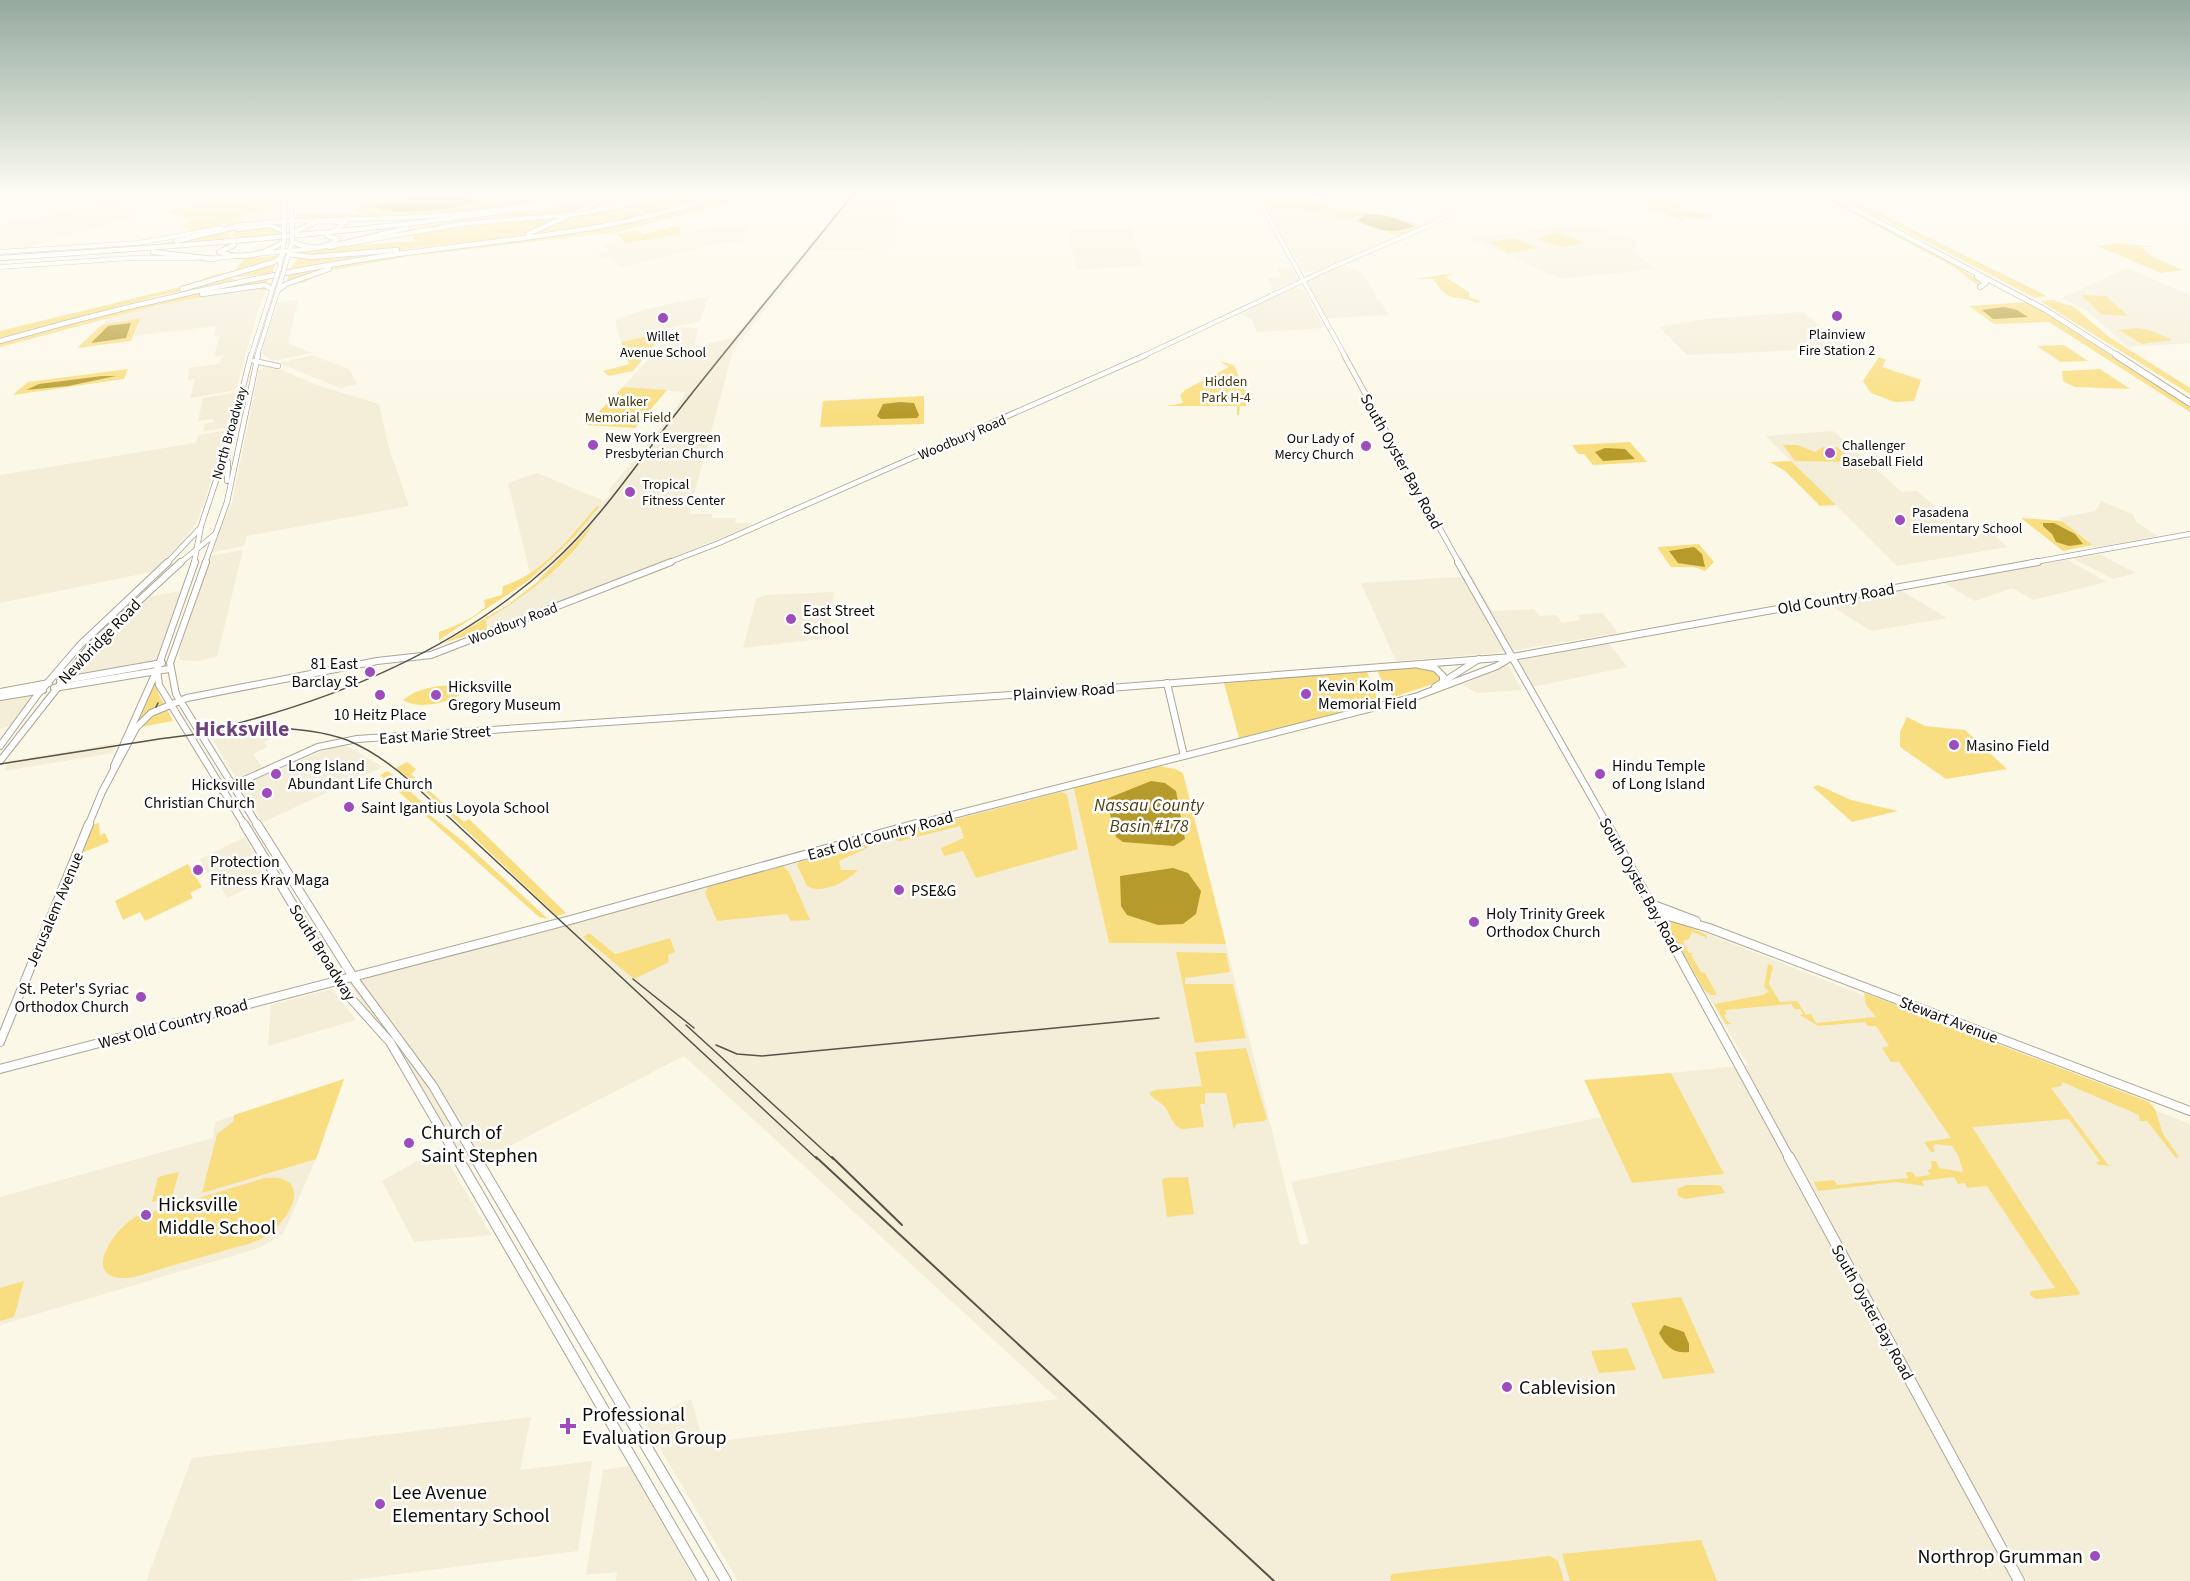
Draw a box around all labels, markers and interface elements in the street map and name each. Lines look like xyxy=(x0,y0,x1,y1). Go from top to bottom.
marker: Plainview Fire Station 2 xyxy=(1830,309,1844,323)
marker: Willet Avenue School xyxy=(656,311,670,325)
place label: Plainview Fire Station 2 xyxy=(1799,325,1875,361)
place label: Willet Avenue School xyxy=(620,327,707,363)
park label: Hidden Park H-4 xyxy=(1201,372,1251,408)
street label: North Broadway xyxy=(207,384,253,482)
street label: South Oyster Bay Road xyxy=(1355,390,1448,533)
park label: Walker Memorial Field xyxy=(585,392,671,428)
street label: Woodbury Road xyxy=(915,410,1010,465)
place label: New York Evergreen Presbyterian Church xyxy=(605,428,724,464)
place label: Our Lady of Mercy Church xyxy=(1274,429,1355,465)
place label: Challenger Baseball Field xyxy=(1842,436,1923,472)
marker: New York Evergreen Presbyterian Church xyxy=(586,438,600,452)
marker: Our Lady of Mercy Church xyxy=(1359,439,1373,453)
marker: Challenger Baseball Field xyxy=(1823,446,1837,460)
place label: Tropical Fitness Center xyxy=(642,475,725,511)
marker: Tropical Fitness Center xyxy=(623,485,637,499)
place label: Pasadena Elementary School xyxy=(1912,503,2023,539)
marker: Pasadena Elementary School xyxy=(1893,513,1907,527)
street label: Old Country Road xyxy=(1776,578,1896,620)
street label: Newbridge Road xyxy=(53,594,146,689)
street label: Woodbury Road xyxy=(466,598,561,650)
place label: East Street School xyxy=(803,600,875,640)
marker: East Street School xyxy=(784,612,798,626)
place label: 81 East Barclay St xyxy=(291,653,359,693)
marker: 81 East Barclay St xyxy=(363,665,377,679)
place label: Kevin Kolm Memorial Field xyxy=(1318,675,1417,715)
place label: Hicksville Gregory Museum xyxy=(448,676,561,716)
street label: Plainview Road xyxy=(1012,677,1116,707)
marker: Kevin Kolm Memorial Field xyxy=(1299,687,1313,701)
marker: 10 Heitz Place xyxy=(373,688,387,702)
marker: Hicksville Gregory Museum xyxy=(429,688,443,702)
place label: 10 Heitz Place xyxy=(334,704,427,726)
district label: Hicksville xyxy=(195,713,289,745)
street label: East Marie Street xyxy=(378,720,492,750)
place label: Masino Field xyxy=(1966,735,2050,757)
marker: Masino Field xyxy=(1947,738,1961,752)
place label: Long Island Abundant Life Church xyxy=(288,755,433,795)
place label: Hindu Temple of Long Island xyxy=(1612,755,1706,795)
marker: Long Island Abundant Life Church xyxy=(269,767,283,781)
marker: Hindu Temple of Long Island xyxy=(1593,767,1607,781)
place label: Hicksville Christian Church xyxy=(144,774,255,814)
marker: Hicksville Christian Church xyxy=(260,786,274,800)
water label: Nassau County Basin #178 xyxy=(1094,793,1205,839)
place label: Saint Igantius Loyola School xyxy=(361,797,549,819)
marker: Saint Igantius Loyola School xyxy=(342,800,356,814)
street label: East Old Country Road xyxy=(805,806,956,866)
street label: South Oyster Bay Road xyxy=(1594,814,1687,957)
street label: Jerusalem Avenue xyxy=(21,849,89,970)
place label: Protection Fitness Krav Maga xyxy=(210,851,329,891)
marker: Protection Fitness Krav Maga xyxy=(191,863,205,877)
place label: PSE&G xyxy=(911,880,957,902)
marker: PSE&G xyxy=(892,883,906,897)
street label: South Broadway xyxy=(284,900,361,1006)
place label: Holy Trinity Greek Orthodox Church xyxy=(1486,903,1605,943)
marker: Holy Trinity Greek Orthodox Church xyxy=(1467,915,1481,929)
place label: St. Peter's Syriac Orthodox Church xyxy=(14,978,129,1018)
marker: St. Peter's Syriac Orthodox Church xyxy=(134,990,148,1004)
street label: Stewart Avenue xyxy=(1896,991,2001,1049)
street label: West Old Country Road xyxy=(96,993,250,1055)
place label: Church of Saint Stephen xyxy=(421,1119,538,1170)
marker: Church of Saint Stephen xyxy=(402,1136,416,1150)
place label: Hicksville Middle School xyxy=(158,1191,276,1242)
marker: Hicksville Middle School xyxy=(139,1208,153,1222)
street label: South Oyster Bay Road xyxy=(1826,1241,1919,1384)
place label: Cablevision xyxy=(1519,1374,1616,1402)
marker: Cablevision xyxy=(1500,1380,1514,1394)
place label: Professional Evaluation Group xyxy=(582,1401,727,1452)
marker: Professional Evaluation Group xyxy=(559,1417,577,1435)
place label: Lee Avenue Elementary School xyxy=(392,1479,550,1530)
marker: Lee Avenue Elementary School xyxy=(373,1497,387,1511)
place label: Northrop Grumman xyxy=(1918,1543,2083,1571)
marker: Northrop Grumman xyxy=(2088,1549,2102,1563)

